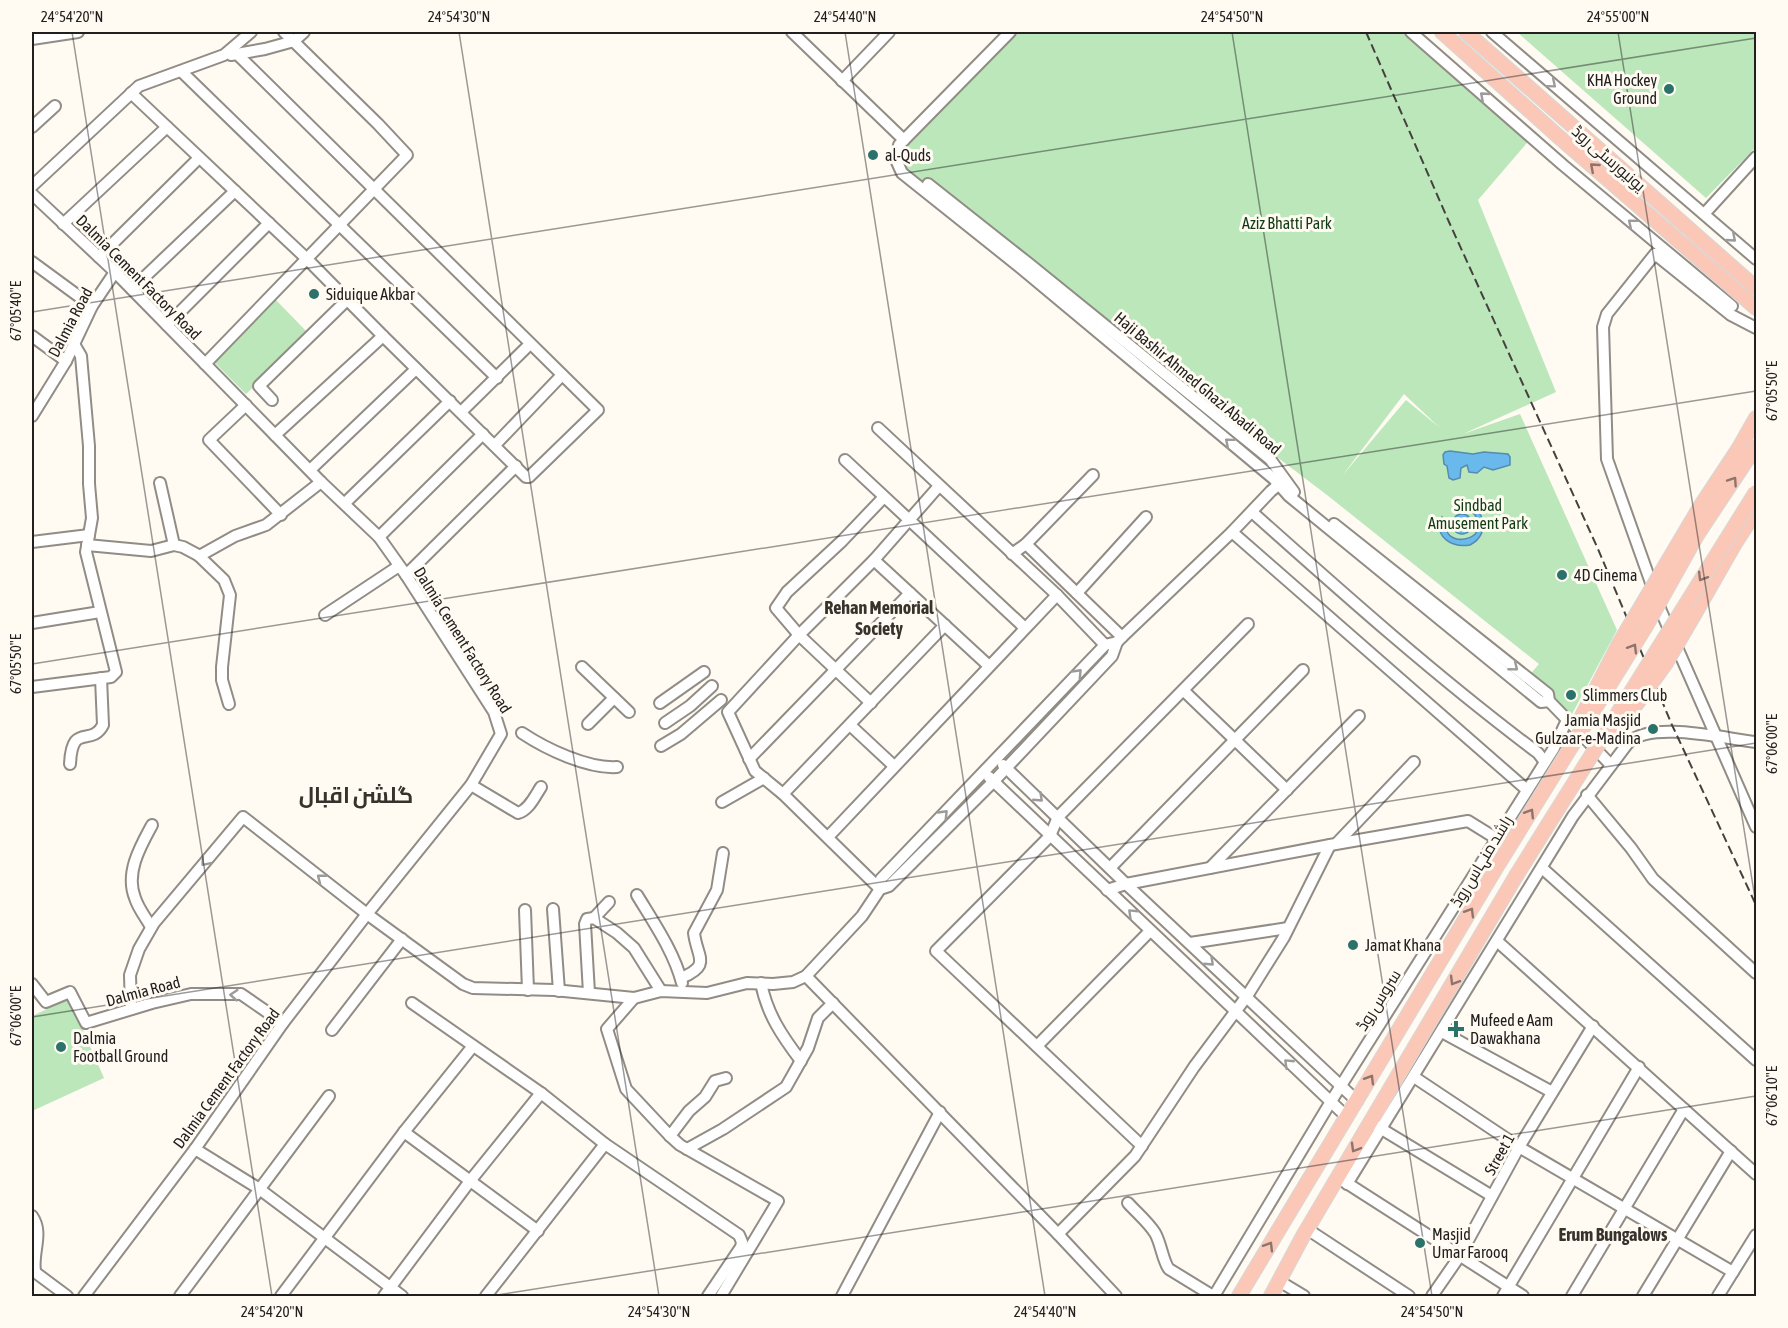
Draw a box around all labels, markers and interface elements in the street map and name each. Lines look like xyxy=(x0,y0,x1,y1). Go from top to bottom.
text: 24°54'20"N xyxy=(41,8,103,25)
text: 24°54'30"N xyxy=(428,8,490,25)
text: 24°54'40"N xyxy=(814,8,876,25)
text: 24°54'50"N xyxy=(1201,8,1263,25)
text: 24°55'00"N xyxy=(1587,8,1649,25)
place label: KHA Hockey Ground xyxy=(1587,71,1657,107)
one-way arrow xyxy=(1545,77,1556,88)
marker: KHA Hockey Ground xyxy=(1662,82,1676,96)
one-way arrow xyxy=(1480,92,1491,103)
street label: یونیورسٹی روڈ xyxy=(1567,121,1650,197)
place label: al-Quds xyxy=(885,146,931,164)
marker: al-Quds xyxy=(866,148,880,162)
one-way arrow xyxy=(1590,163,1601,174)
street label: Dalmia Cement Factory Road xyxy=(72,211,205,344)
park label: Aziz Bhatti Park xyxy=(1242,214,1332,232)
one-way arrow xyxy=(1628,219,1639,230)
one-way arrow xyxy=(1725,230,1736,241)
text: 67°05'40"E xyxy=(7,280,24,341)
street label: Dalmia Road xyxy=(44,284,96,360)
place label: Siduique Akbar xyxy=(326,285,415,304)
marker: Siduique Akbar xyxy=(307,287,321,301)
street label: Haji Bashir Ahmed Ghazi Abadi Road xyxy=(1111,308,1285,459)
text: 67°05'50"E xyxy=(1763,360,1780,421)
one-way arrow xyxy=(1225,438,1236,449)
one-way arrow xyxy=(1726,476,1737,487)
park label: Sindbad Amusement Park xyxy=(1428,496,1528,532)
street label: Dalmia Cement Factory Road xyxy=(410,564,515,717)
place label: 4D Cinema xyxy=(1574,566,1638,584)
marker: 4D Cinema xyxy=(1555,568,1569,582)
one-way arrow xyxy=(1698,571,1710,581)
district label: Rehan Memorial Society xyxy=(824,597,934,639)
text: 67°05'50"E xyxy=(7,633,24,694)
one-way arrow xyxy=(1626,644,1638,654)
one-way arrow xyxy=(1507,659,1518,670)
one-way arrow xyxy=(1071,670,1082,680)
place label: Slimmers Club xyxy=(1583,686,1667,704)
marker: Slimmers Club xyxy=(1564,688,1578,702)
place label: Jamia Masjid Gulzaar-e-Madina xyxy=(1535,711,1641,747)
text: 67°06'00"E xyxy=(1763,713,1780,774)
marker: Jamia Masjid Gulzaar-e-Madina xyxy=(1646,722,1660,736)
district label: گلشن اقبال xyxy=(299,782,413,809)
one-way arrow xyxy=(1031,791,1042,802)
one-way arrow xyxy=(1522,809,1534,819)
one-way arrow xyxy=(936,811,947,822)
street label: راشد منہاس روڈ xyxy=(1447,812,1518,912)
one-way arrow xyxy=(202,855,213,866)
one-way arrow xyxy=(316,874,327,885)
one-way arrow xyxy=(1462,908,1474,918)
one-way arrow xyxy=(1128,910,1139,921)
place label: Jamat Khana xyxy=(1365,936,1442,954)
marker: Jamat Khana xyxy=(1346,938,1360,952)
one-way arrow xyxy=(1203,955,1214,966)
street label: سروس روڈ xyxy=(1352,966,1406,1035)
street label: Dalmia Road xyxy=(104,972,182,1010)
one-way arrow xyxy=(1450,975,1462,985)
text: 67°06'00"E xyxy=(7,985,24,1046)
one-way arrow xyxy=(229,988,238,1001)
street label: Dalmia Cement Factory Road xyxy=(169,1004,284,1152)
place label: Mufeed e Aam Dawakhana xyxy=(1470,1011,1553,1047)
marker: Mufeed e Aam Dawakhana xyxy=(1447,1020,1465,1038)
place label: Dalmia Football Ground xyxy=(73,1029,168,1065)
marker: Dalmia Football Ground xyxy=(54,1040,68,1054)
one-way arrow xyxy=(1285,1059,1296,1070)
text: 67°06'10"E xyxy=(1763,1065,1780,1126)
one-way arrow xyxy=(1362,1075,1374,1085)
street label: Street 1 xyxy=(1480,1130,1518,1178)
one-way arrow xyxy=(1351,1142,1362,1152)
district label: Erum Bungalows xyxy=(1559,1224,1668,1245)
place label: Masjid Umar Farooq xyxy=(1432,1225,1508,1262)
marker: Masjid Umar Farooq xyxy=(1413,1236,1427,1250)
one-way arrow xyxy=(1262,1242,1274,1252)
text: 24°54'20"N xyxy=(241,1303,303,1320)
text: 24°54'30"N xyxy=(628,1303,690,1320)
text: 24°54'40"N xyxy=(1014,1303,1076,1320)
text: 24°54'50"N xyxy=(1401,1303,1463,1320)

